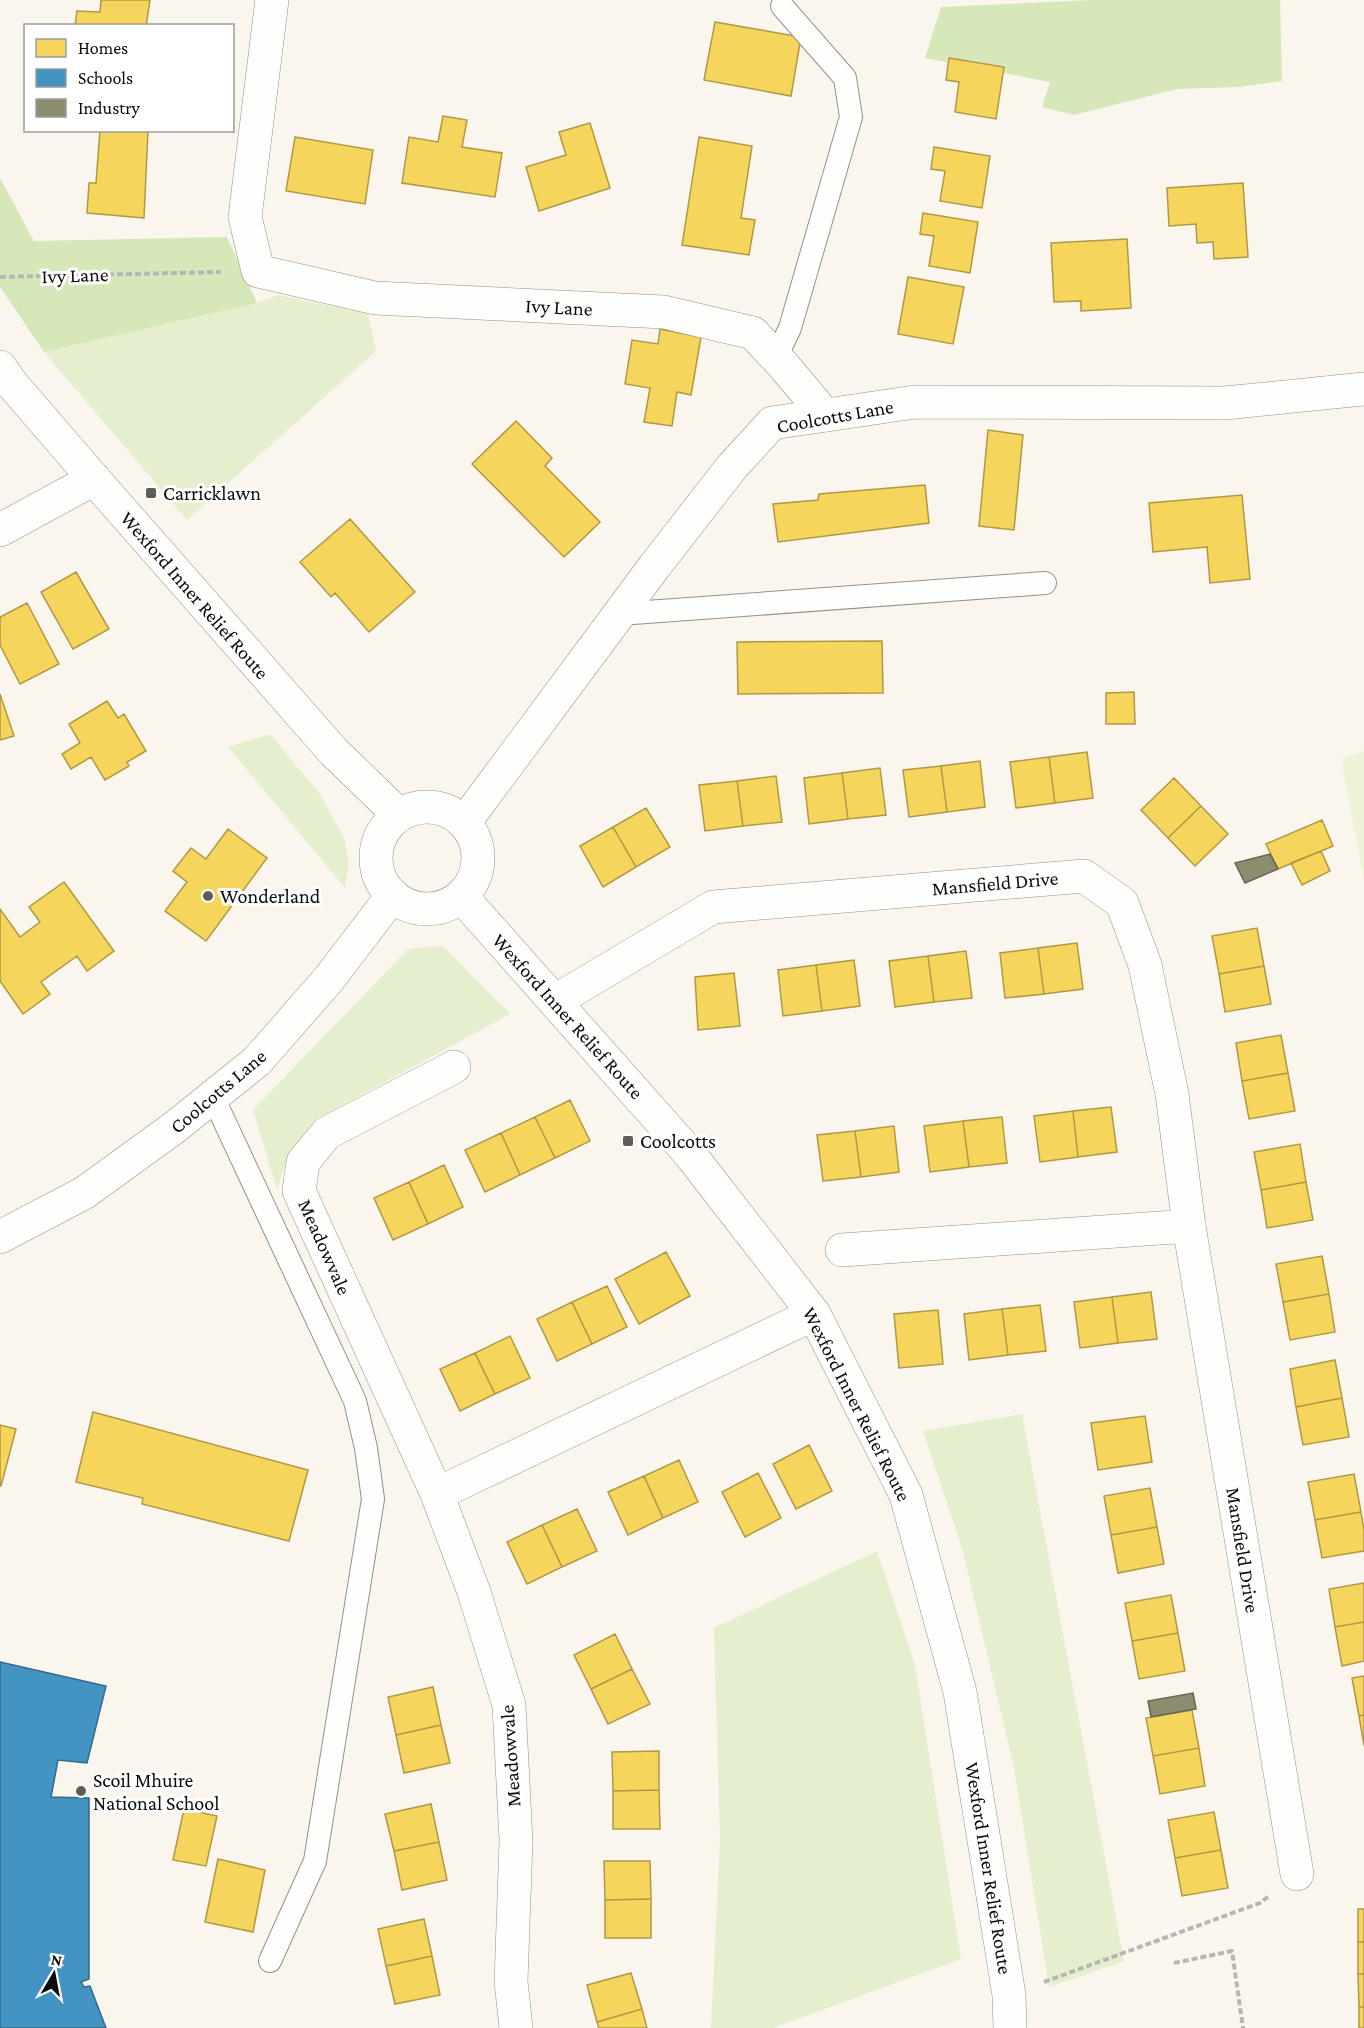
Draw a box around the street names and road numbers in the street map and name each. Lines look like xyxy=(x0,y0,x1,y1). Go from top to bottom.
street label: Ivy Lane xyxy=(41,263,109,288)
street label: Ivy Lane xyxy=(525,294,593,321)
street label: Coolcotts Lane xyxy=(775,395,895,437)
street label: Wexford Inner Relief Route xyxy=(116,507,274,683)
street label: Mansfield Drive xyxy=(931,866,1059,899)
street label: Wexford Inner Relief Route xyxy=(488,929,648,1103)
street label: Coolcotts Lane xyxy=(166,1044,271,1137)
street label: Meadowvale xyxy=(294,1196,356,1298)
street label: Wexford Inner Relief Route xyxy=(798,1303,916,1505)
street label: Mansfield Drive xyxy=(1222,1486,1264,1615)
street label: Meadowvale xyxy=(495,1704,525,1808)
street label: Wexford Inner Relief Route xyxy=(961,1760,1017,1976)

